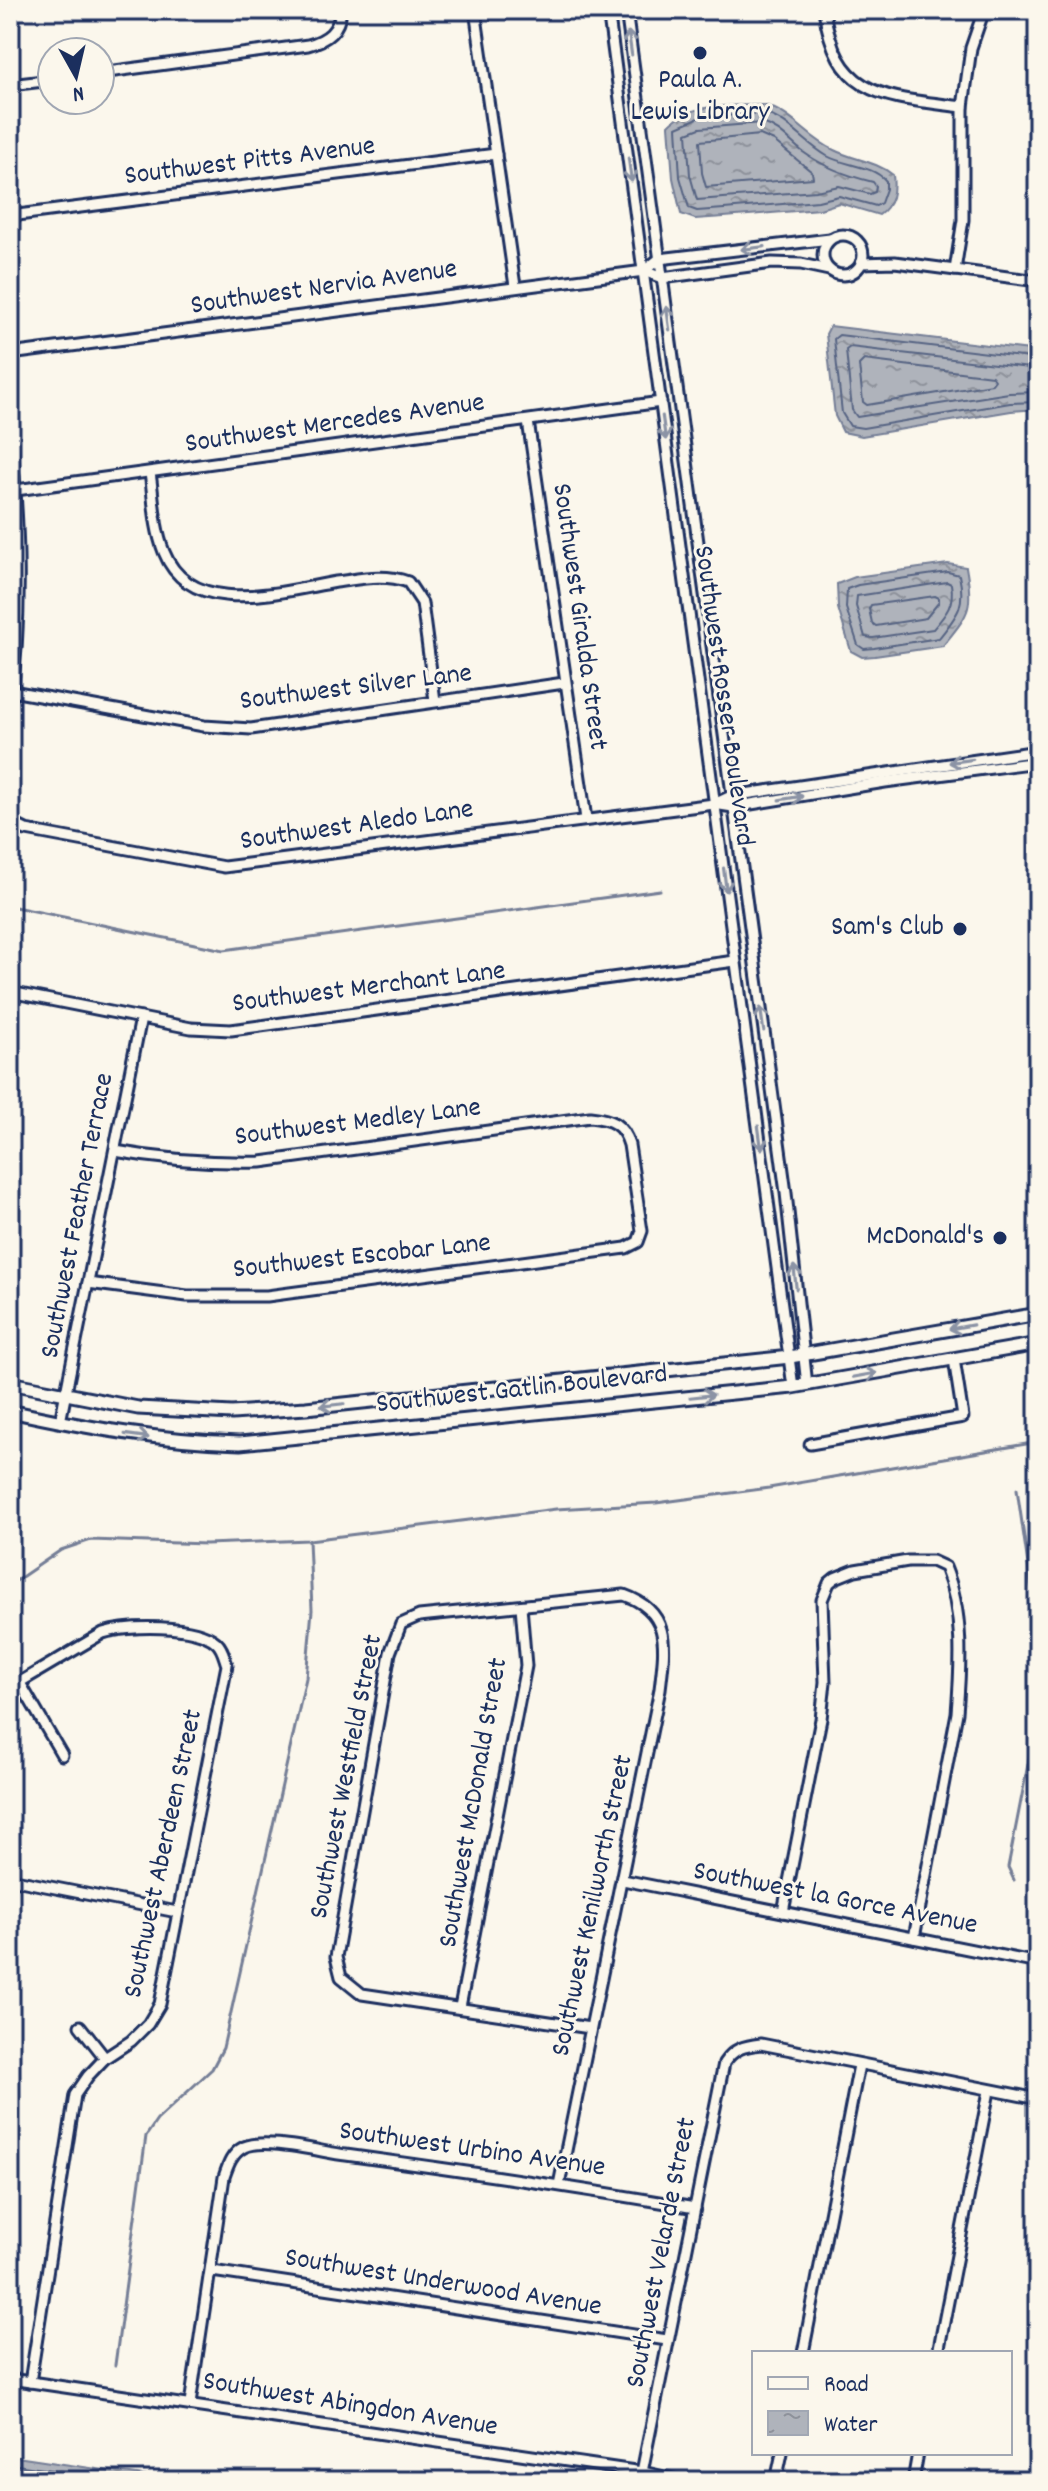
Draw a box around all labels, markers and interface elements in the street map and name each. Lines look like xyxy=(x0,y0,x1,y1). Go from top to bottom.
one-way arrow xyxy=(622,31,637,56)
north arrow xyxy=(36,36,116,116)
marker: Paula A. Lewis Library xyxy=(691,44,709,62)
place label: Paula A. Lewis Library xyxy=(630,62,770,134)
text: N xyxy=(71,76,86,108)
street label: Southwest Pitts Avenue xyxy=(122,128,378,198)
one-way arrow xyxy=(623,157,638,183)
one-way arrow xyxy=(741,241,766,256)
street label: Southwest Nervia Avenue xyxy=(188,251,460,327)
one-way arrow xyxy=(660,305,675,332)
street label: Southwest Mercedes Avenue xyxy=(183,384,487,466)
one-way arrow xyxy=(657,415,672,440)
street label: Southwest Giralda Street xyxy=(539,481,617,753)
street label: Southwest Rosser Boulevard xyxy=(681,543,763,849)
street label: Southwest Silver Lane xyxy=(238,655,474,723)
one-way arrow xyxy=(949,754,974,769)
one-way arrow xyxy=(778,789,803,804)
street label: Southwest Aledo Lane xyxy=(238,791,476,863)
one-way arrow xyxy=(717,866,732,893)
place label: Sam's Club xyxy=(831,909,944,949)
marker: Sam's Club xyxy=(951,920,969,938)
street label: Southwest Merchant Lane xyxy=(230,952,508,1026)
one-way arrow xyxy=(754,1007,769,1033)
street label: Southwest Feather Terrace xyxy=(32,1070,126,1362)
street label: Southwest Medley Lane xyxy=(233,1089,483,1159)
one-way arrow xyxy=(753,1125,768,1150)
place label: McDonald's xyxy=(866,1218,984,1258)
street label: Southwest Escobar Lane xyxy=(231,1225,493,1291)
marker: McDonald's xyxy=(991,1229,1009,1247)
one-way arrow xyxy=(787,1264,802,1291)
one-way arrow xyxy=(949,1321,974,1336)
street label: Southwest Gatlin Boulevard xyxy=(374,1356,670,1426)
one-way arrow xyxy=(852,1366,878,1381)
one-way arrow xyxy=(688,1389,715,1404)
one-way arrow xyxy=(319,1398,346,1413)
one-way arrow xyxy=(124,1429,149,1444)
street label: Southwest Westfield Street xyxy=(301,1631,395,1923)
street label: Southwest McDonald Street xyxy=(430,1655,520,1951)
street label: Southwest Aberdeen Street xyxy=(115,1706,215,2002)
street label: Southwest Kenilworth Street xyxy=(542,1752,646,2060)
street label: Southwest la Gorce Avenue xyxy=(689,1853,981,1947)
street label: Southwest Urbino Avenue xyxy=(336,2113,608,2189)
street label: Southwest Velarde Street xyxy=(617,2114,709,2392)
street label: Southwest Underwood Avenue xyxy=(282,2239,604,2329)
legend xyxy=(752,2351,1012,2455)
street label: Southwest Abingdon Avenue xyxy=(200,2363,500,2449)
text: Road xyxy=(824,2369,869,2403)
text: Water xyxy=(824,2409,877,2443)

